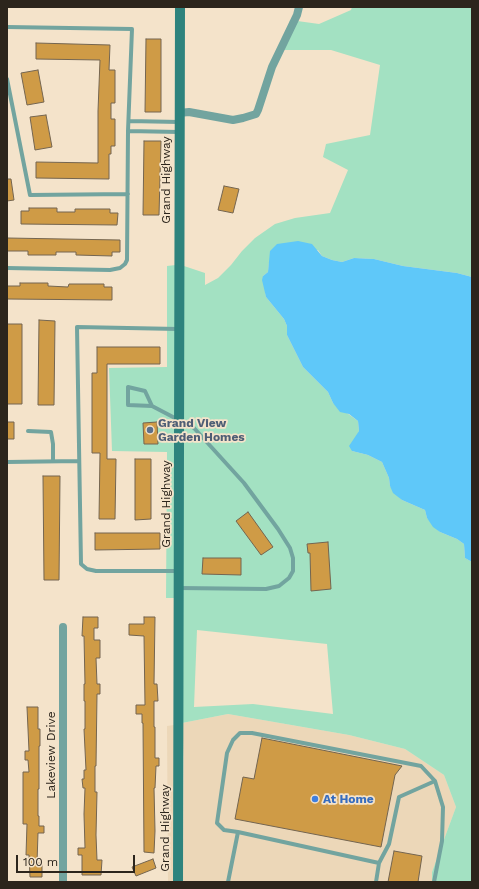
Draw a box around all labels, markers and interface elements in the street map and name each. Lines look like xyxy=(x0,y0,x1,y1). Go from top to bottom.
street label: Grand Highway xyxy=(159,136,173,224)
place label: Grand View Garden Homes xyxy=(158,416,245,444)
marker: Grand View Garden Homes xyxy=(145,425,155,435)
street label: Grand Highway xyxy=(159,460,173,548)
street label: Lakeview Drive xyxy=(44,711,58,799)
street label: Grand Highway xyxy=(158,784,172,872)
place label: At Home xyxy=(323,792,374,806)
marker: At Home xyxy=(310,794,320,804)
scale bar xyxy=(18,847,137,873)
text: 100 m xyxy=(23,855,58,869)

